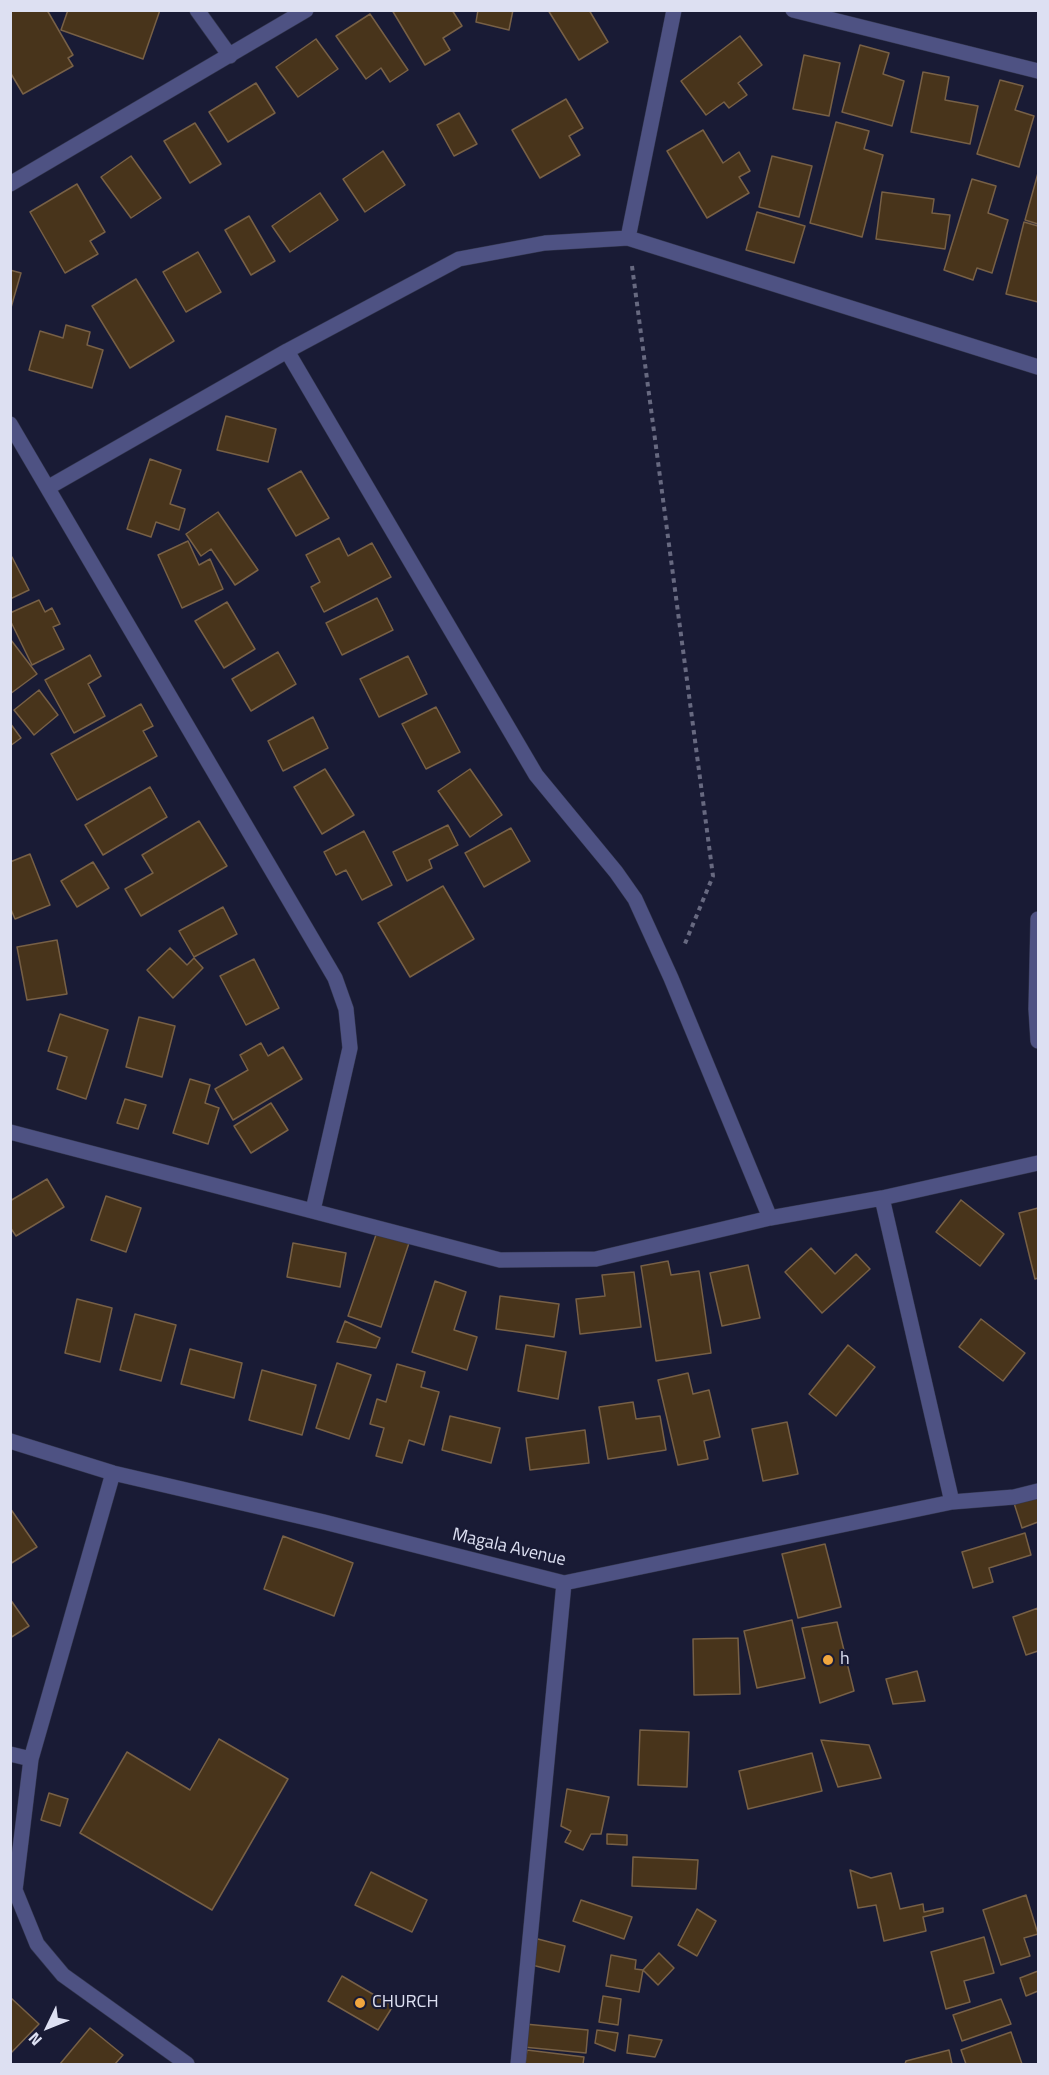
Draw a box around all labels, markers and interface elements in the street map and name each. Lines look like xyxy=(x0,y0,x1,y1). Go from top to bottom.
street label: Magala Avenue xyxy=(450,1524,568,1572)
place label: h xyxy=(840,1649,850,1671)
marker: h xyxy=(821,1653,835,1667)
place label: CHURCH xyxy=(372,1992,439,2014)
marker: CHURCH xyxy=(353,1996,367,2010)
north arrow xyxy=(18,1997,78,2057)
text: N xyxy=(22,2027,47,2052)

